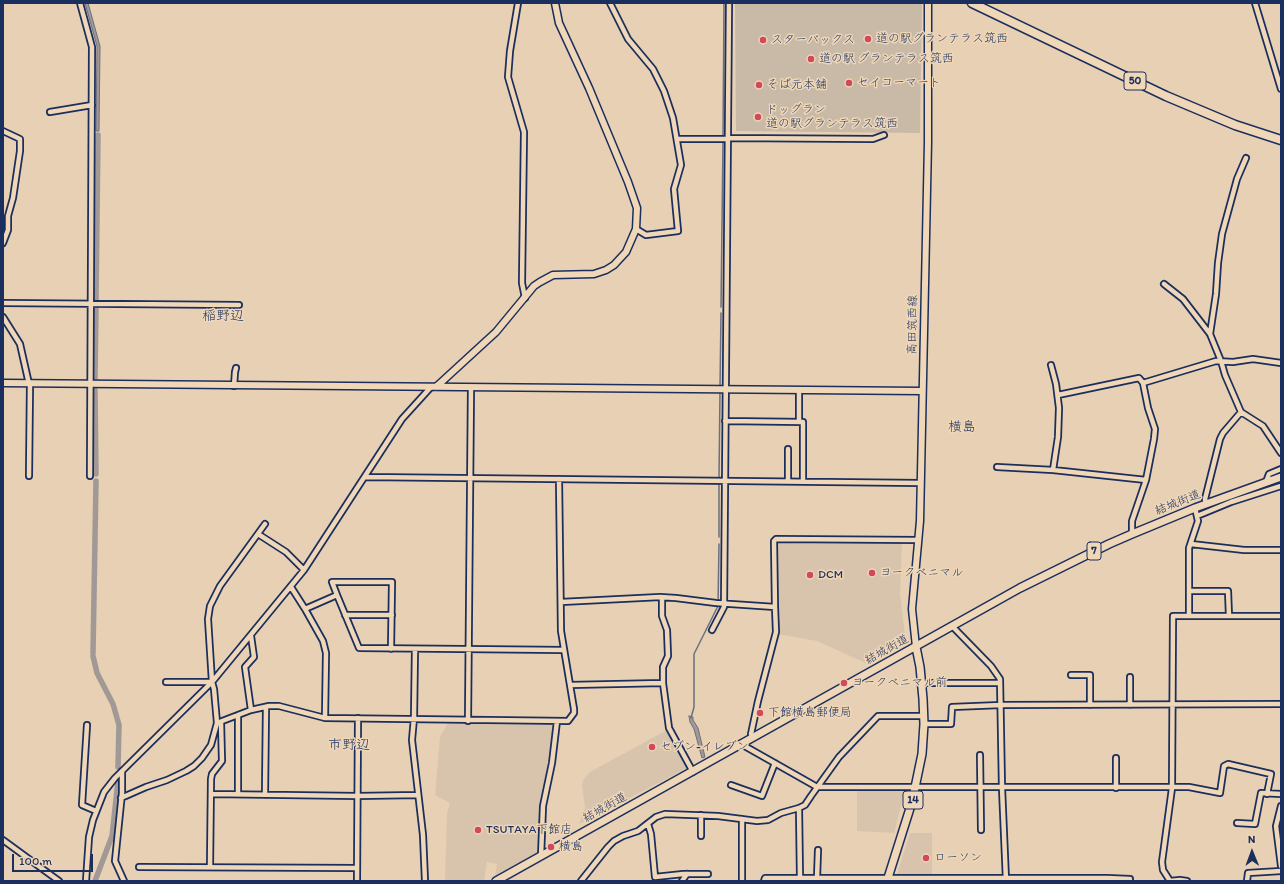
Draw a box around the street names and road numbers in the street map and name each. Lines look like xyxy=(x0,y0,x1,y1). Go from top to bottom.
road number: 50 xyxy=(1124,72,1146,90)
street label: 高田筑西線 xyxy=(905,295,921,355)
street label: 結城街道 xyxy=(1153,487,1203,519)
road number: 7 xyxy=(1087,542,1101,560)
street label: 結城街道 xyxy=(863,632,911,668)
street label: 結城街道 xyxy=(581,790,629,826)
road number: 14 xyxy=(903,791,923,809)

